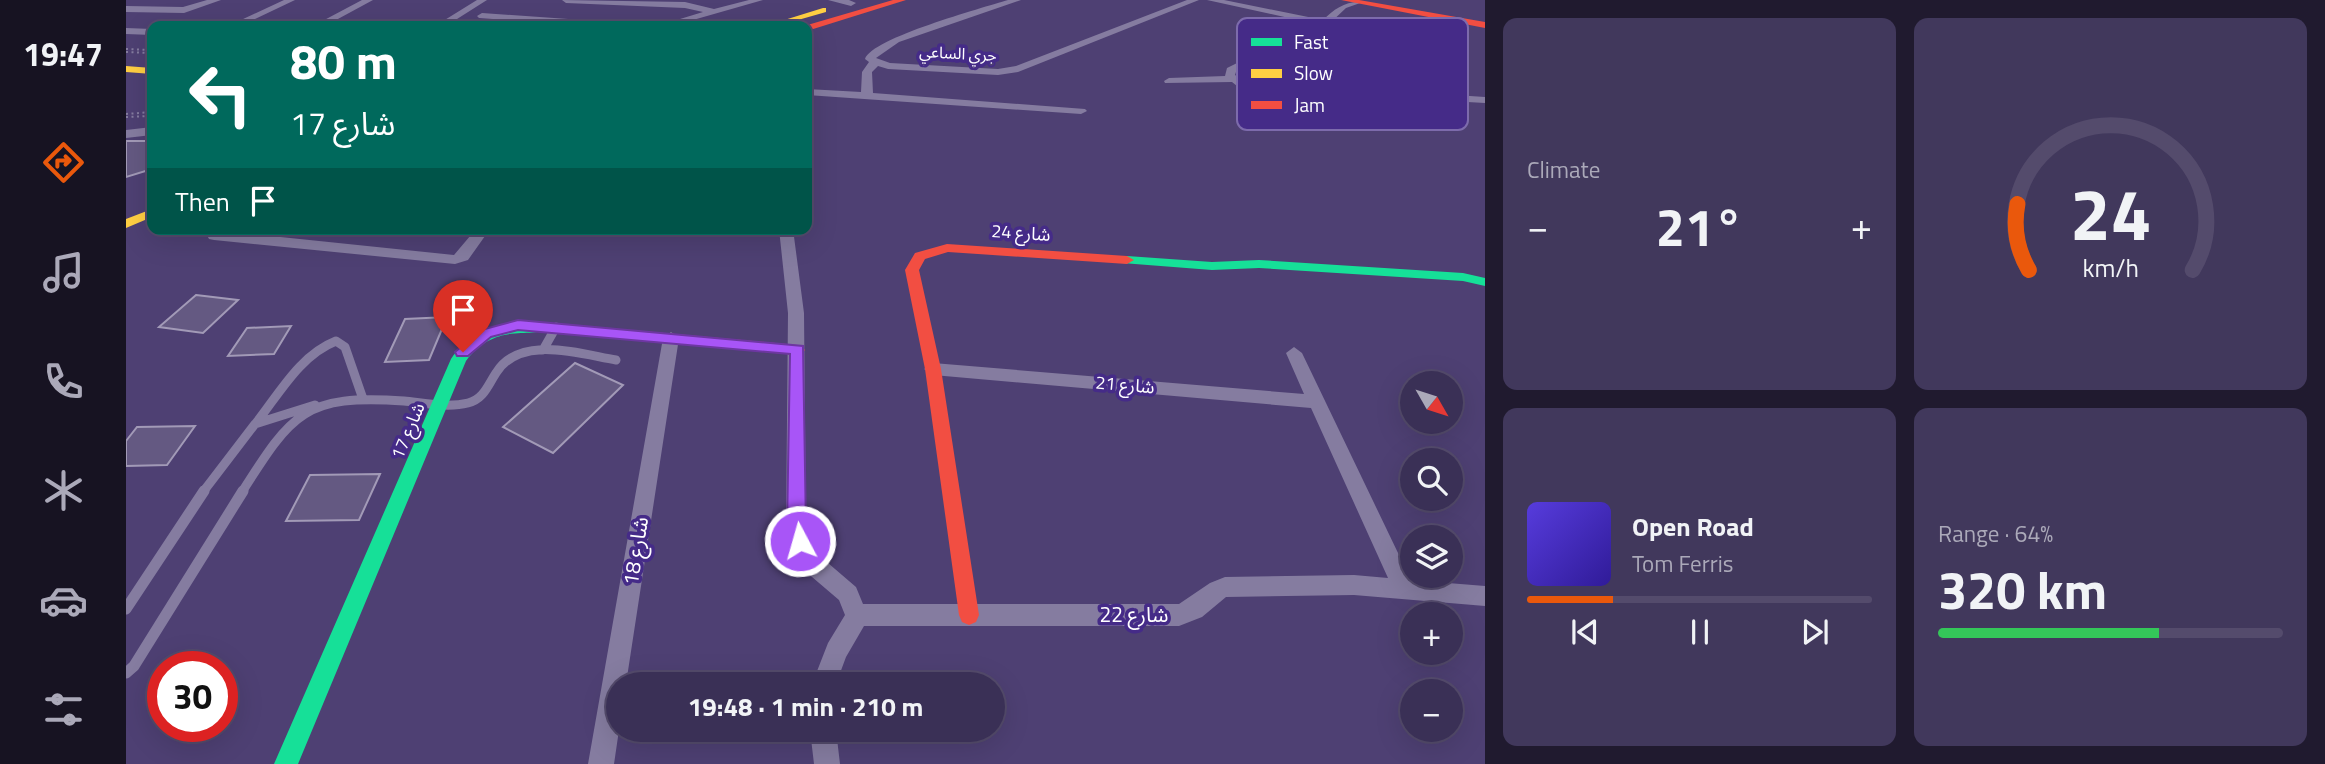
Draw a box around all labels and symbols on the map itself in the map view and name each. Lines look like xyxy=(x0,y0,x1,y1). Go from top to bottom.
legend xyxy=(1237,18,1468,130)
text: Fast xyxy=(1294,27,1329,56)
street label: جري الساعي xyxy=(919,39,997,68)
text: Slow xyxy=(1294,58,1333,87)
text: Jam xyxy=(1294,90,1325,119)
street label: شارع 24 xyxy=(990,217,1052,249)
pin xyxy=(433,280,493,352)
street label: شارع 21 xyxy=(1094,368,1156,402)
north arrow xyxy=(1400,371,1463,434)
street label: شارع 17 xyxy=(384,398,432,464)
position arrow xyxy=(763,504,837,578)
street label: شارع 18 xyxy=(614,514,656,587)
street label: شارع 22 xyxy=(1099,598,1169,630)
speed limit sign: 30 xyxy=(147,651,238,742)

